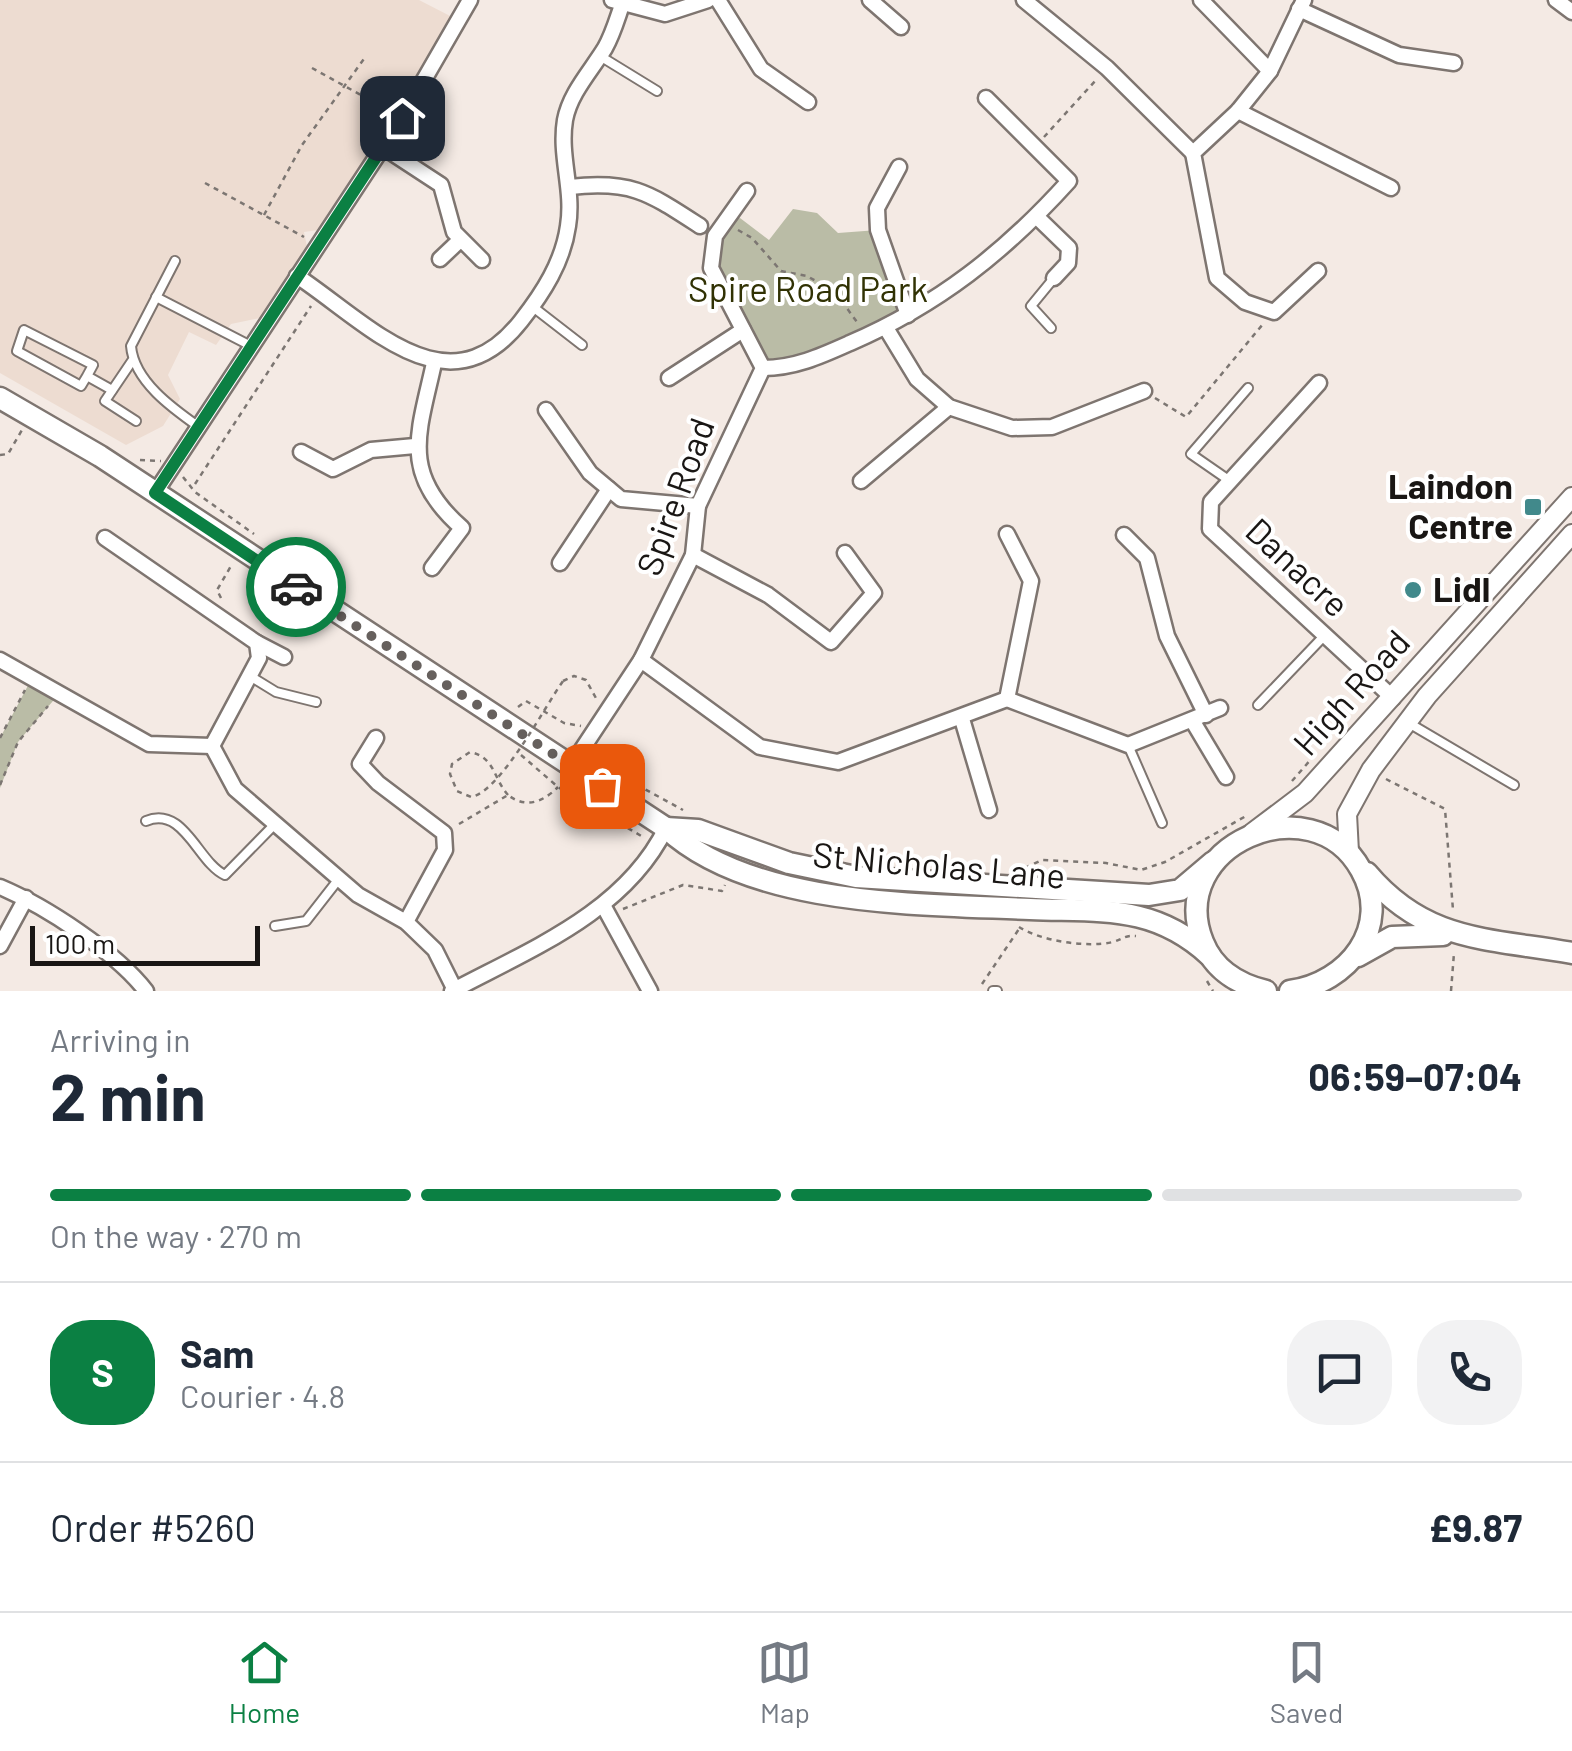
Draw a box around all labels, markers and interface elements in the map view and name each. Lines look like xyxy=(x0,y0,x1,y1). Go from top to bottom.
pin xyxy=(360,76,445,161)
icon: home xyxy=(375,91,430,146)
park label: Spire Road Park xyxy=(688,267,928,309)
street label: Spire Road xyxy=(626,412,722,581)
place label: Laindon Centre xyxy=(1388,464,1513,546)
marker: Laindon Centre xyxy=(1522,496,1544,518)
street label: Danacre xyxy=(1238,508,1359,625)
courier xyxy=(246,537,346,637)
icon: car xyxy=(269,560,324,615)
place label: Lidl xyxy=(1433,567,1490,609)
marker: Lidl xyxy=(1402,579,1424,601)
street label: High Road xyxy=(1283,620,1418,763)
pin xyxy=(560,744,645,829)
icon: bag xyxy=(575,759,630,814)
street label: St Nicholas Lane xyxy=(811,832,1067,896)
scale bar xyxy=(30,921,260,966)
text: 100 m xyxy=(45,926,115,960)
text: Arriving in xyxy=(50,1020,190,1058)
text: 06:59–07:04 xyxy=(1308,1053,1522,1099)
text: 2 min xyxy=(50,1056,206,1134)
text: On the way · 270 m xyxy=(50,1216,302,1254)
button: chat xyxy=(1287,1320,1392,1425)
button: phone xyxy=(1417,1320,1522,1425)
text: Sam xyxy=(180,1330,254,1376)
text: S xyxy=(91,1349,114,1395)
text: Courier · 4.8 xyxy=(180,1376,345,1414)
text: Order #5260 xyxy=(50,1504,256,1550)
text: £9.87 xyxy=(1429,1504,1522,1550)
tab: Home xyxy=(229,1635,300,1729)
tab: Map xyxy=(757,1635,812,1729)
tab: Saved xyxy=(1270,1635,1343,1729)

